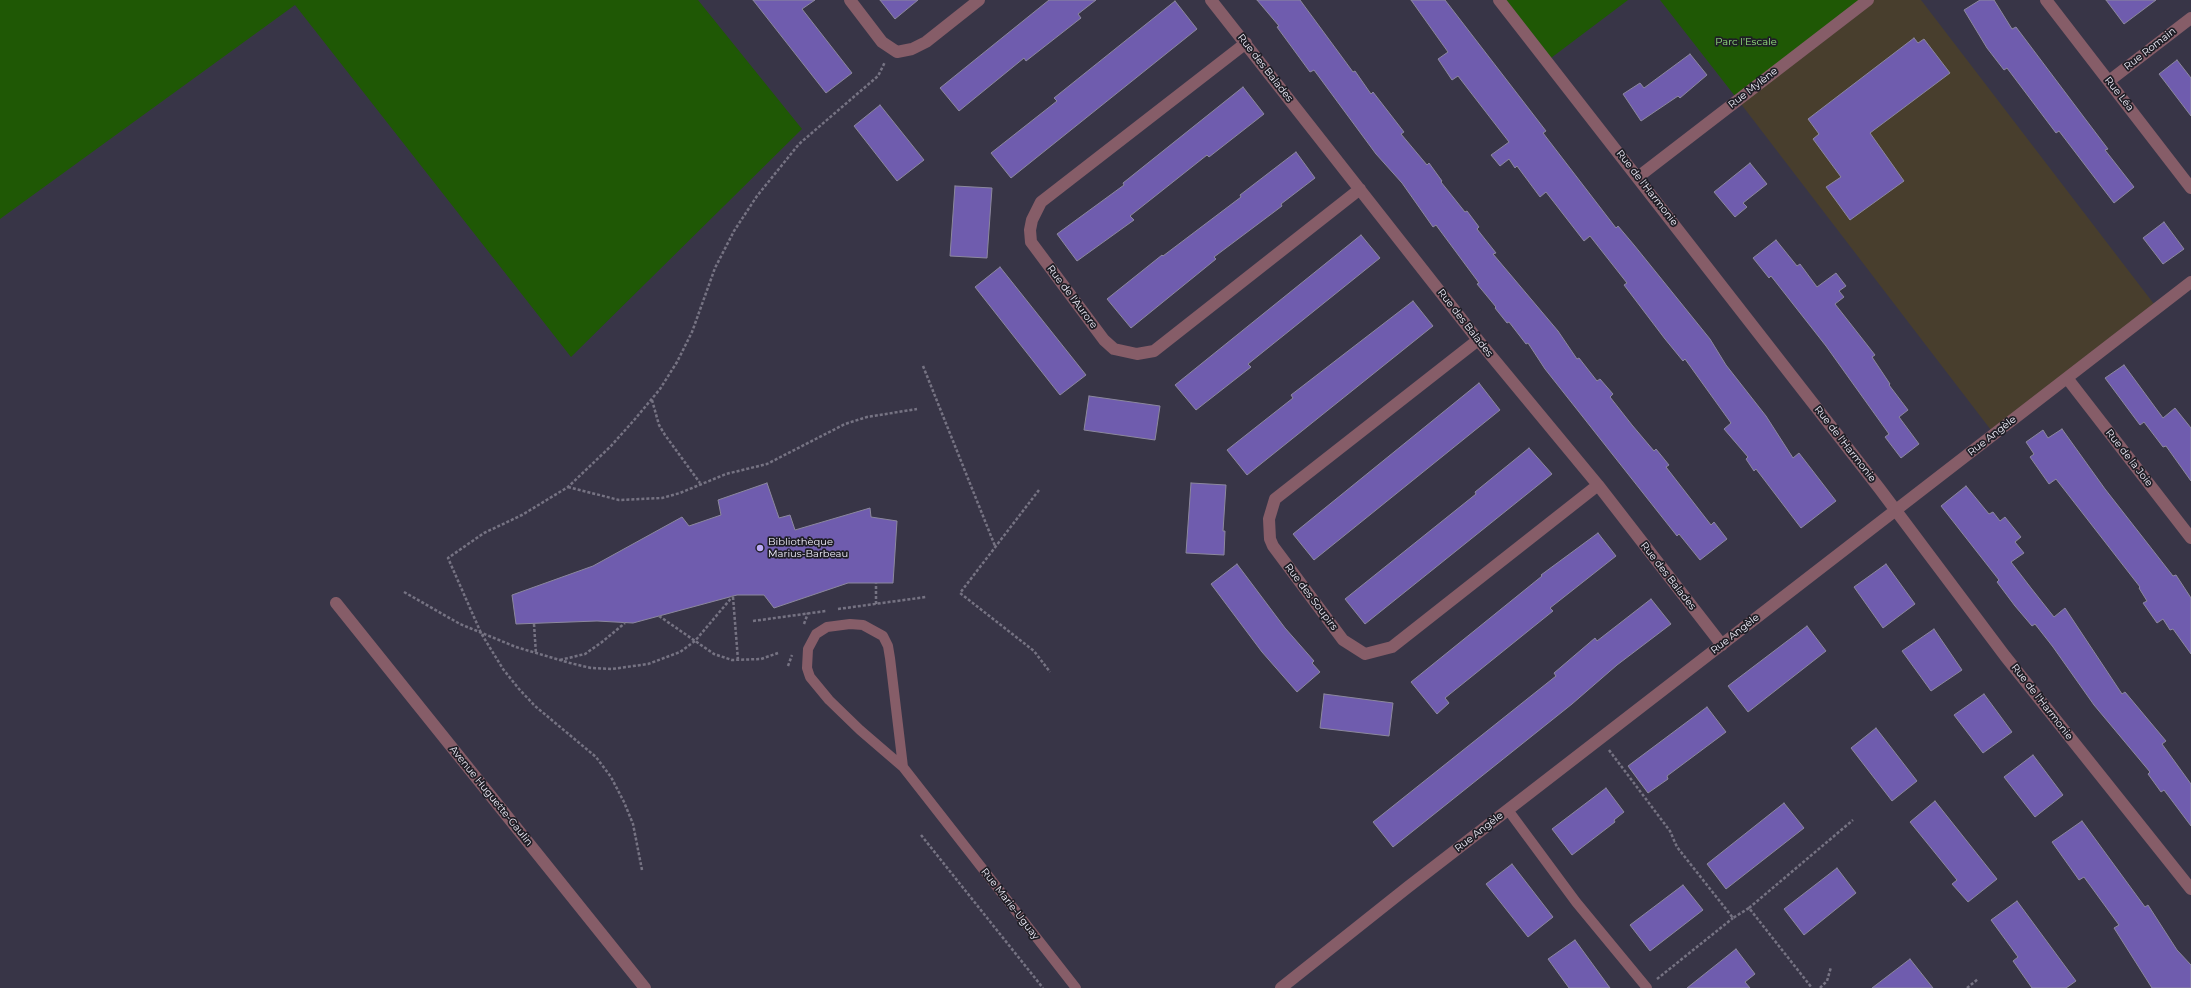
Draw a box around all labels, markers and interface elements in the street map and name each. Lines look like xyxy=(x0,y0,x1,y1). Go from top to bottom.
street label: Rue Romain xyxy=(2122,25,2178,73)
street label: Rue des Balades xyxy=(1235,32,1295,104)
park label: Parc l'Escale xyxy=(1715,36,1777,48)
street label: Rue Mylène xyxy=(1726,65,1780,111)
street label: Rue Léa xyxy=(2102,74,2136,114)
street label: Rue de l'Harmonie xyxy=(1614,148,1680,228)
street label: Rue de l'Aurore xyxy=(1044,263,1100,331)
street label: Rue des Balades xyxy=(1435,287,1495,359)
street label: Rue de l'Harmonie xyxy=(1812,404,1878,484)
street label: Rue Angèle xyxy=(1965,413,2019,459)
street label: Rue de la Joie xyxy=(2103,427,2155,489)
place label: Bibliothèque Marius-Barbeau xyxy=(768,536,848,560)
street label: Rue des Balades xyxy=(1638,540,1698,612)
marker: Bibliothèque Marius-Barbeau xyxy=(755,543,765,553)
street label: Rue des Soupirs xyxy=(1282,561,1340,633)
street label: Rue Angèle xyxy=(1708,611,1762,657)
street label: Rue de l'Harmonie xyxy=(2009,662,2075,742)
street label: Avenue Huguette-Gaulin xyxy=(447,744,535,848)
street label: Rue Angèle xyxy=(1452,809,1506,855)
street label: Rue Marie-Uguay xyxy=(978,866,1042,942)

